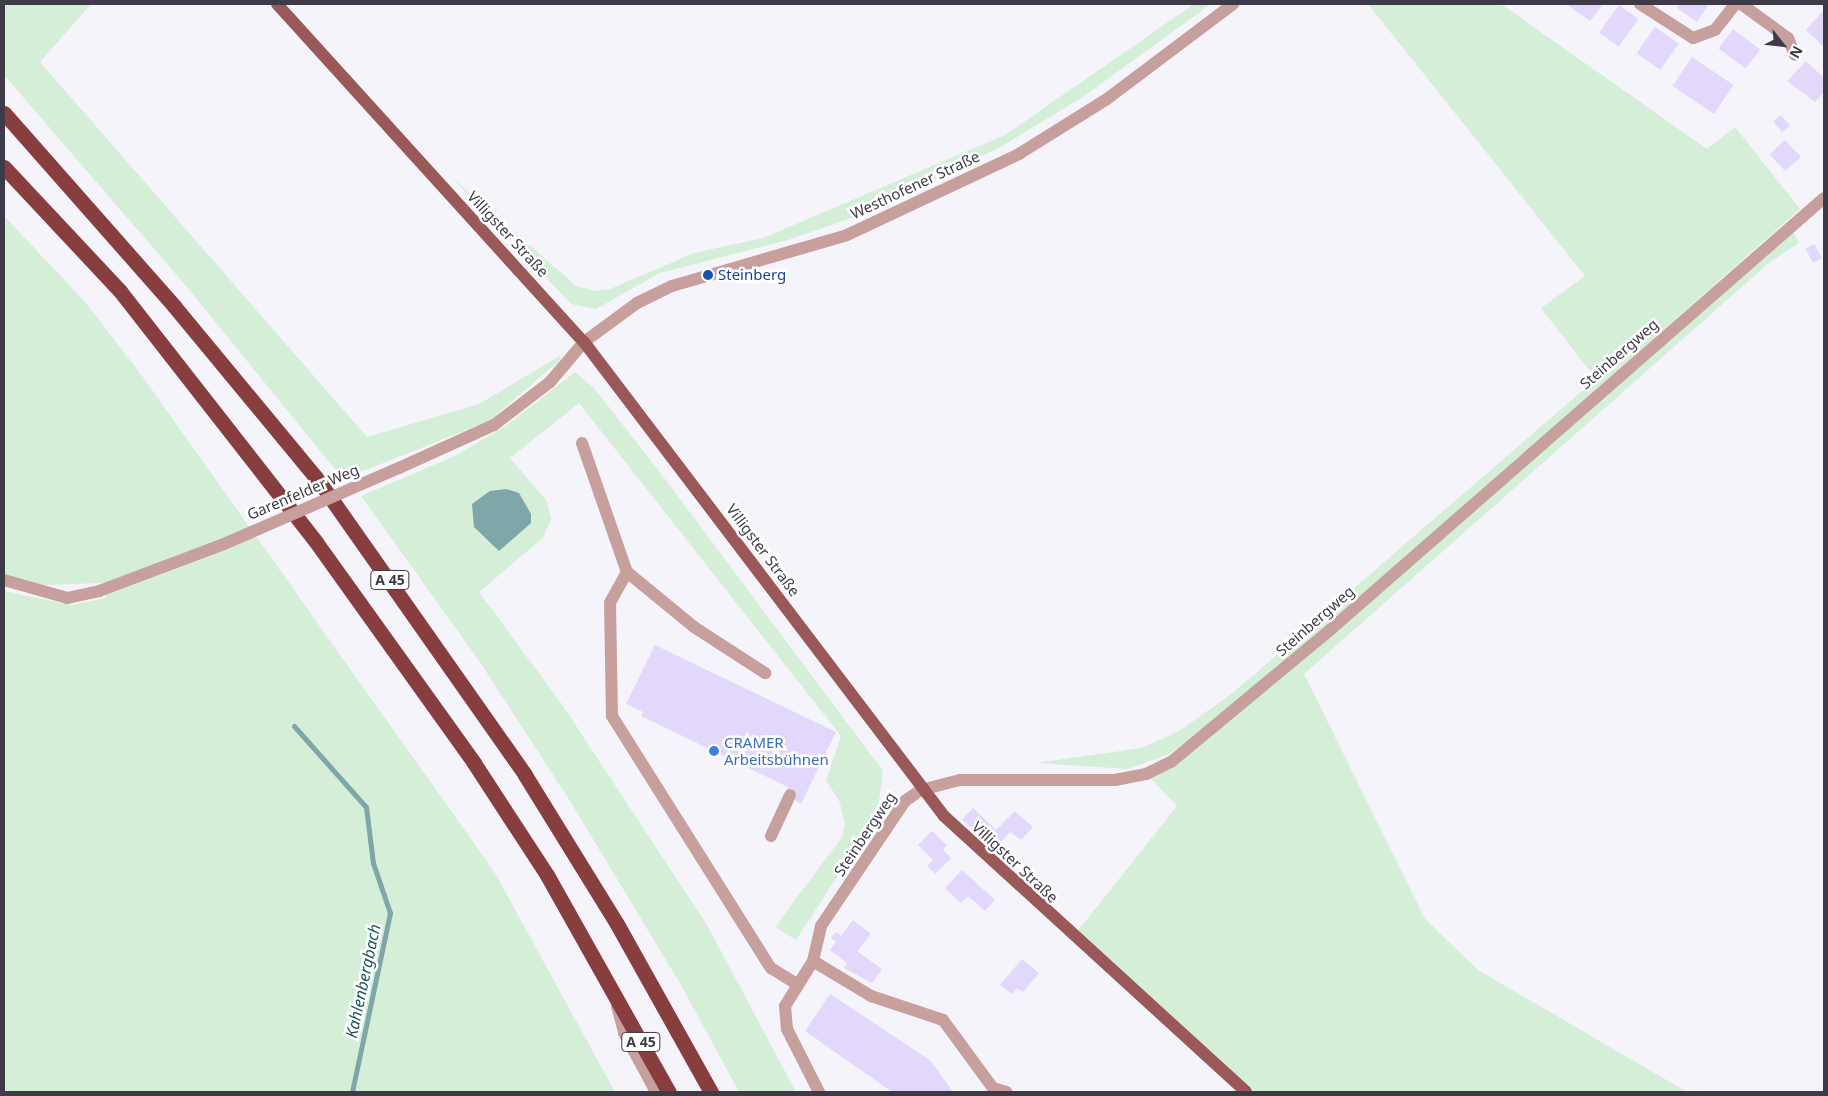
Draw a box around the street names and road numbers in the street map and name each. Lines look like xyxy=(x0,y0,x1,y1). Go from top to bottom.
street label: Westhofener Straße xyxy=(848,147,982,223)
street label: Villigster Straße xyxy=(464,187,552,281)
street label: Steinbergweg xyxy=(1576,315,1662,393)
street label: Garenfelder Weg xyxy=(244,460,362,524)
street label: Villigster Straße xyxy=(722,500,804,600)
road number: A 45 xyxy=(370,568,410,592)
street label: Steinbergweg xyxy=(1272,582,1358,660)
street label: Steinbergweg xyxy=(830,788,900,880)
street label: Villigster Straße xyxy=(968,818,1062,906)
road number: A 45 xyxy=(621,1030,661,1054)

